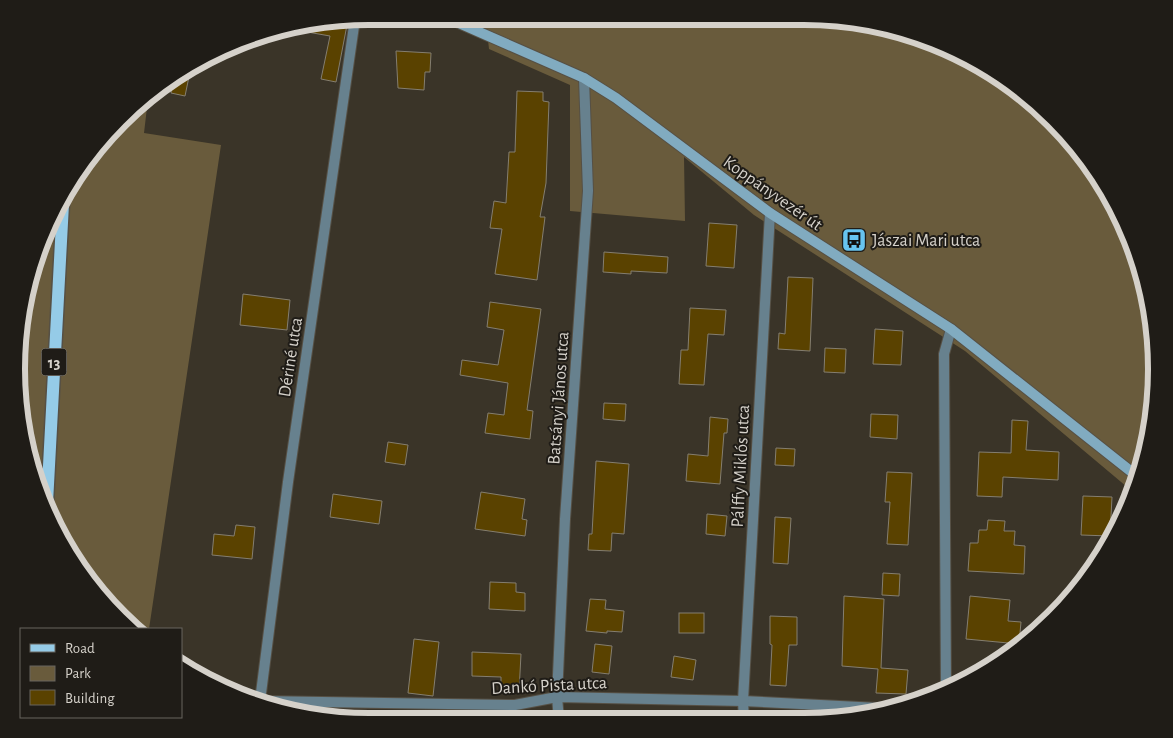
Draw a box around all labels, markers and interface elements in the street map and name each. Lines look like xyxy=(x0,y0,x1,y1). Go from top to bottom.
street label: Koppányvezér út xyxy=(720,153,825,235)
bus stop icon: Jászai Mari utca xyxy=(841,227,867,253)
place label: Jászai Mari utca xyxy=(872,232,980,250)
street label: Dériné utca xyxy=(276,316,306,398)
street label: Batsányi János utca xyxy=(545,331,573,465)
road number: 13 xyxy=(42,348,66,376)
street label: Pálffy Miklós utca xyxy=(729,404,753,528)
legend xyxy=(20,628,182,718)
text: Road xyxy=(65,641,95,656)
text: Park xyxy=(65,666,91,681)
street label: Dankó Pista utca xyxy=(491,674,607,698)
text: Building xyxy=(65,691,115,706)

